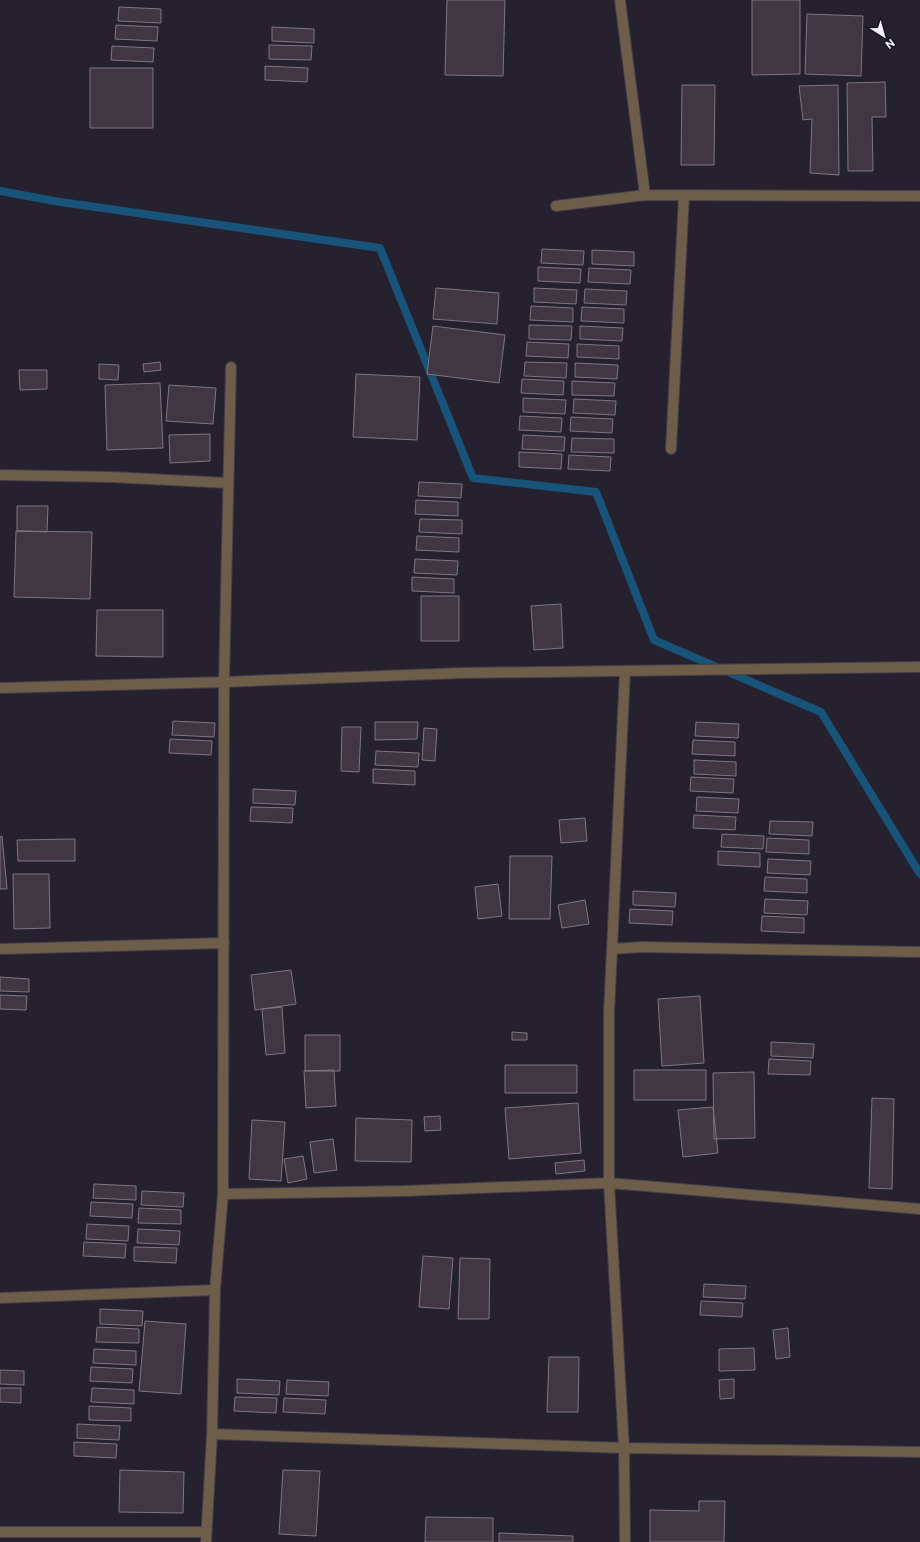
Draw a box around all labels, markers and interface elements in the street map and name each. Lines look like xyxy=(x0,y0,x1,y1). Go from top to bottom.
north arrow xyxy=(864,16,904,56)
text: N xyxy=(883,37,898,52)

